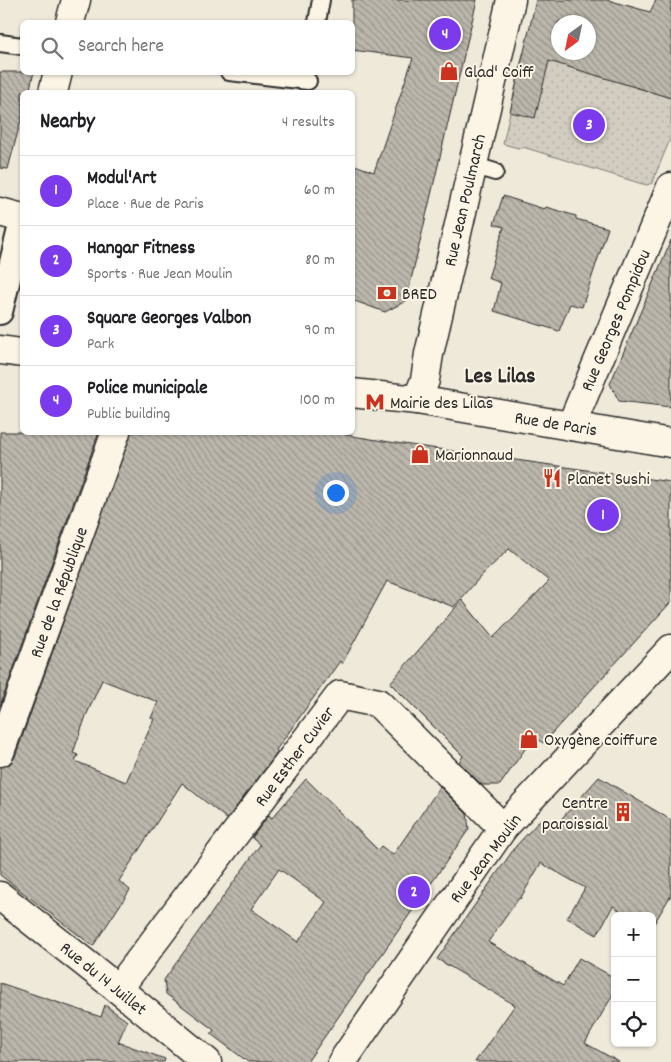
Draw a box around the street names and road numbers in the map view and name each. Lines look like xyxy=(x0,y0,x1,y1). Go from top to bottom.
street label: Rue Jean Poulmarch xyxy=(439,132,494,269)
street label: Rue Georges Pompidou xyxy=(576,246,659,396)
street label: Rue de Paris xyxy=(513,407,599,444)
street label: Rue de la République xyxy=(25,524,96,662)
street label: Rue Esther Cuvier xyxy=(250,702,342,813)
street label: Rue Jean Moulin xyxy=(445,810,529,909)
street label: Rue du 14 Juillet xyxy=(54,937,151,1023)

